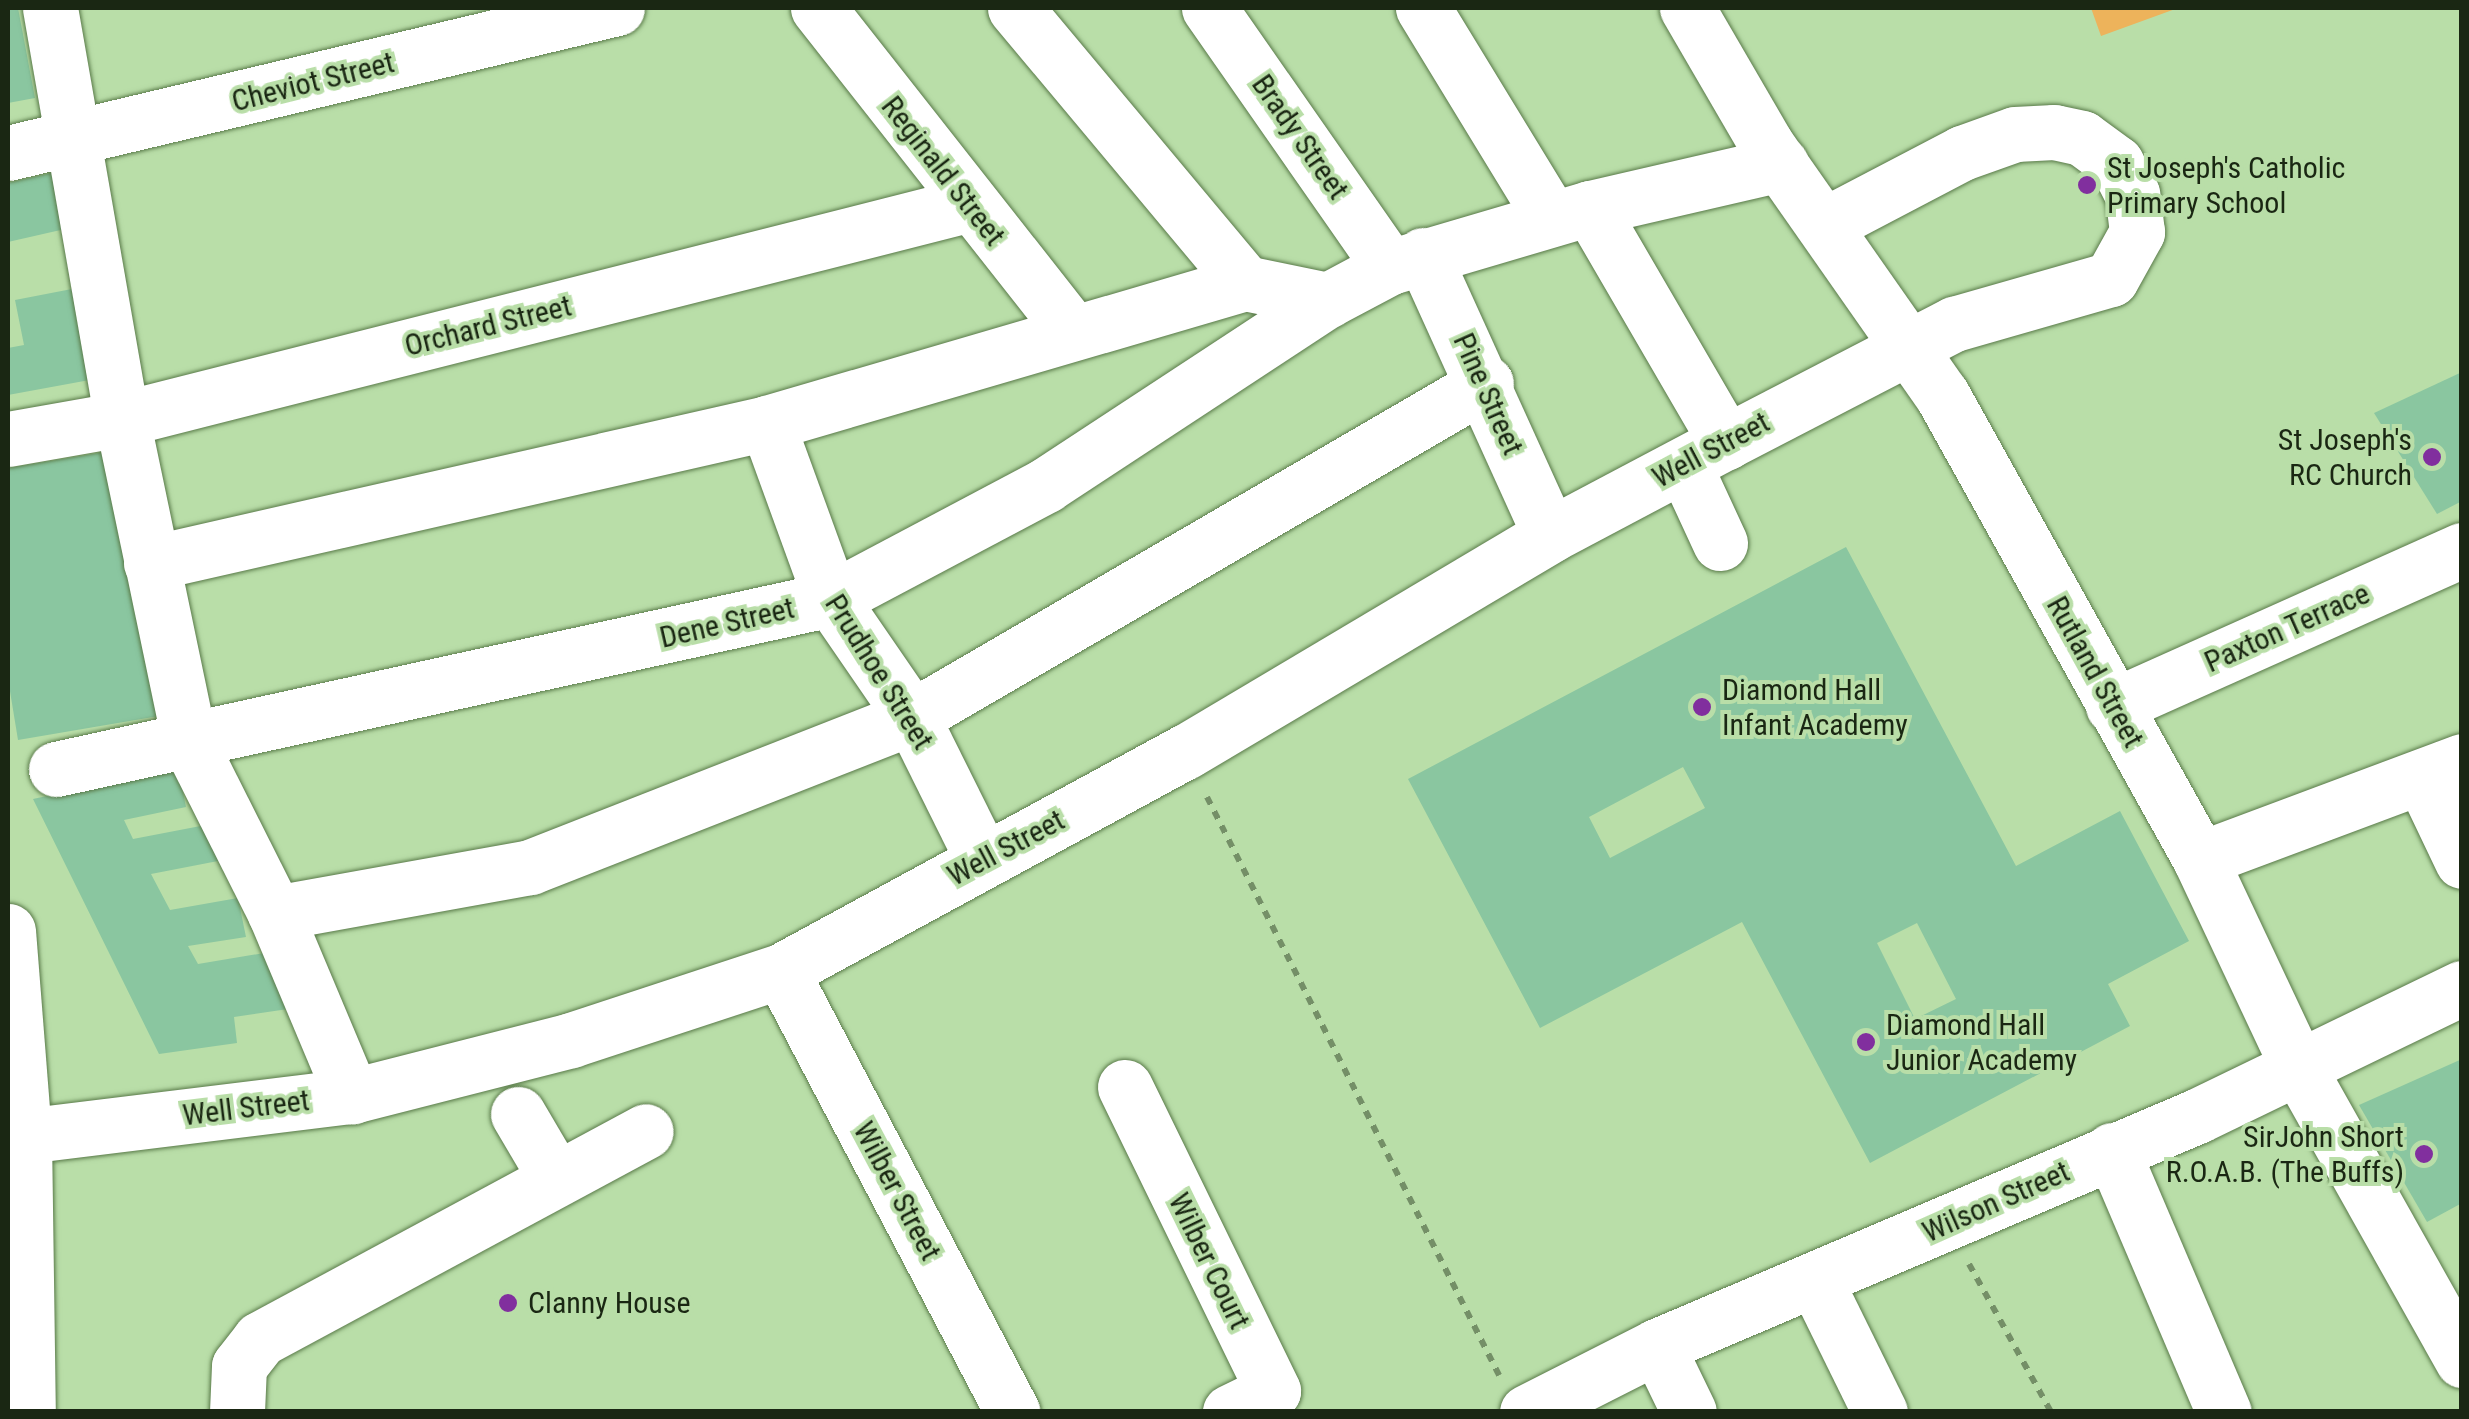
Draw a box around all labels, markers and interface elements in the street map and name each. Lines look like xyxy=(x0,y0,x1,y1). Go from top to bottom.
street label: Cheviot Street xyxy=(228,44,398,120)
street label: Brady Street xyxy=(1244,68,1356,206)
street label: Reginald Street xyxy=(874,89,1012,253)
place label: St Joseph's Catholic Primary School xyxy=(2107,150,2345,220)
marker: St Joseph's Catholic Primary School xyxy=(2076,174,2098,196)
street label: Orchard Street xyxy=(401,288,575,364)
street label: Pine Street xyxy=(1445,328,1531,460)
street label: Well Street xyxy=(1646,404,1776,496)
place label: St Joseph's RC Church xyxy=(2278,422,2412,492)
marker: St Joseph's RC Church xyxy=(2421,446,2443,468)
street label: Paxton Terrace xyxy=(2199,576,2375,680)
street label: Prudhoe Street xyxy=(817,588,941,756)
street label: Dene Street xyxy=(656,590,798,656)
street label: Rutland Street xyxy=(2039,590,2151,754)
place label: Diamond Hall Infant Academy xyxy=(1722,672,1908,742)
marker: Diamond Hall Infant Academy xyxy=(1691,696,1713,718)
street label: Well Street xyxy=(941,802,1071,894)
place label: Diamond Hall Junior Academy xyxy=(1886,1007,2077,1078)
marker: Diamond Hall Junior Academy xyxy=(1855,1031,1877,1053)
street label: Well Street xyxy=(181,1082,311,1134)
street label: Wilber Street xyxy=(845,1116,949,1266)
place label: SirJohn Short R.O.A.B. (The Buffs) xyxy=(2166,1119,2404,1190)
marker: SirJohn Short R.O.A.B. (The Buffs) xyxy=(2413,1143,2435,1165)
street label: Wilson Street xyxy=(1917,1154,2075,1250)
street label: Wilber Court xyxy=(1161,1187,1257,1335)
place label: Clanny House xyxy=(528,1285,691,1321)
marker: Clanny House xyxy=(497,1292,519,1314)

